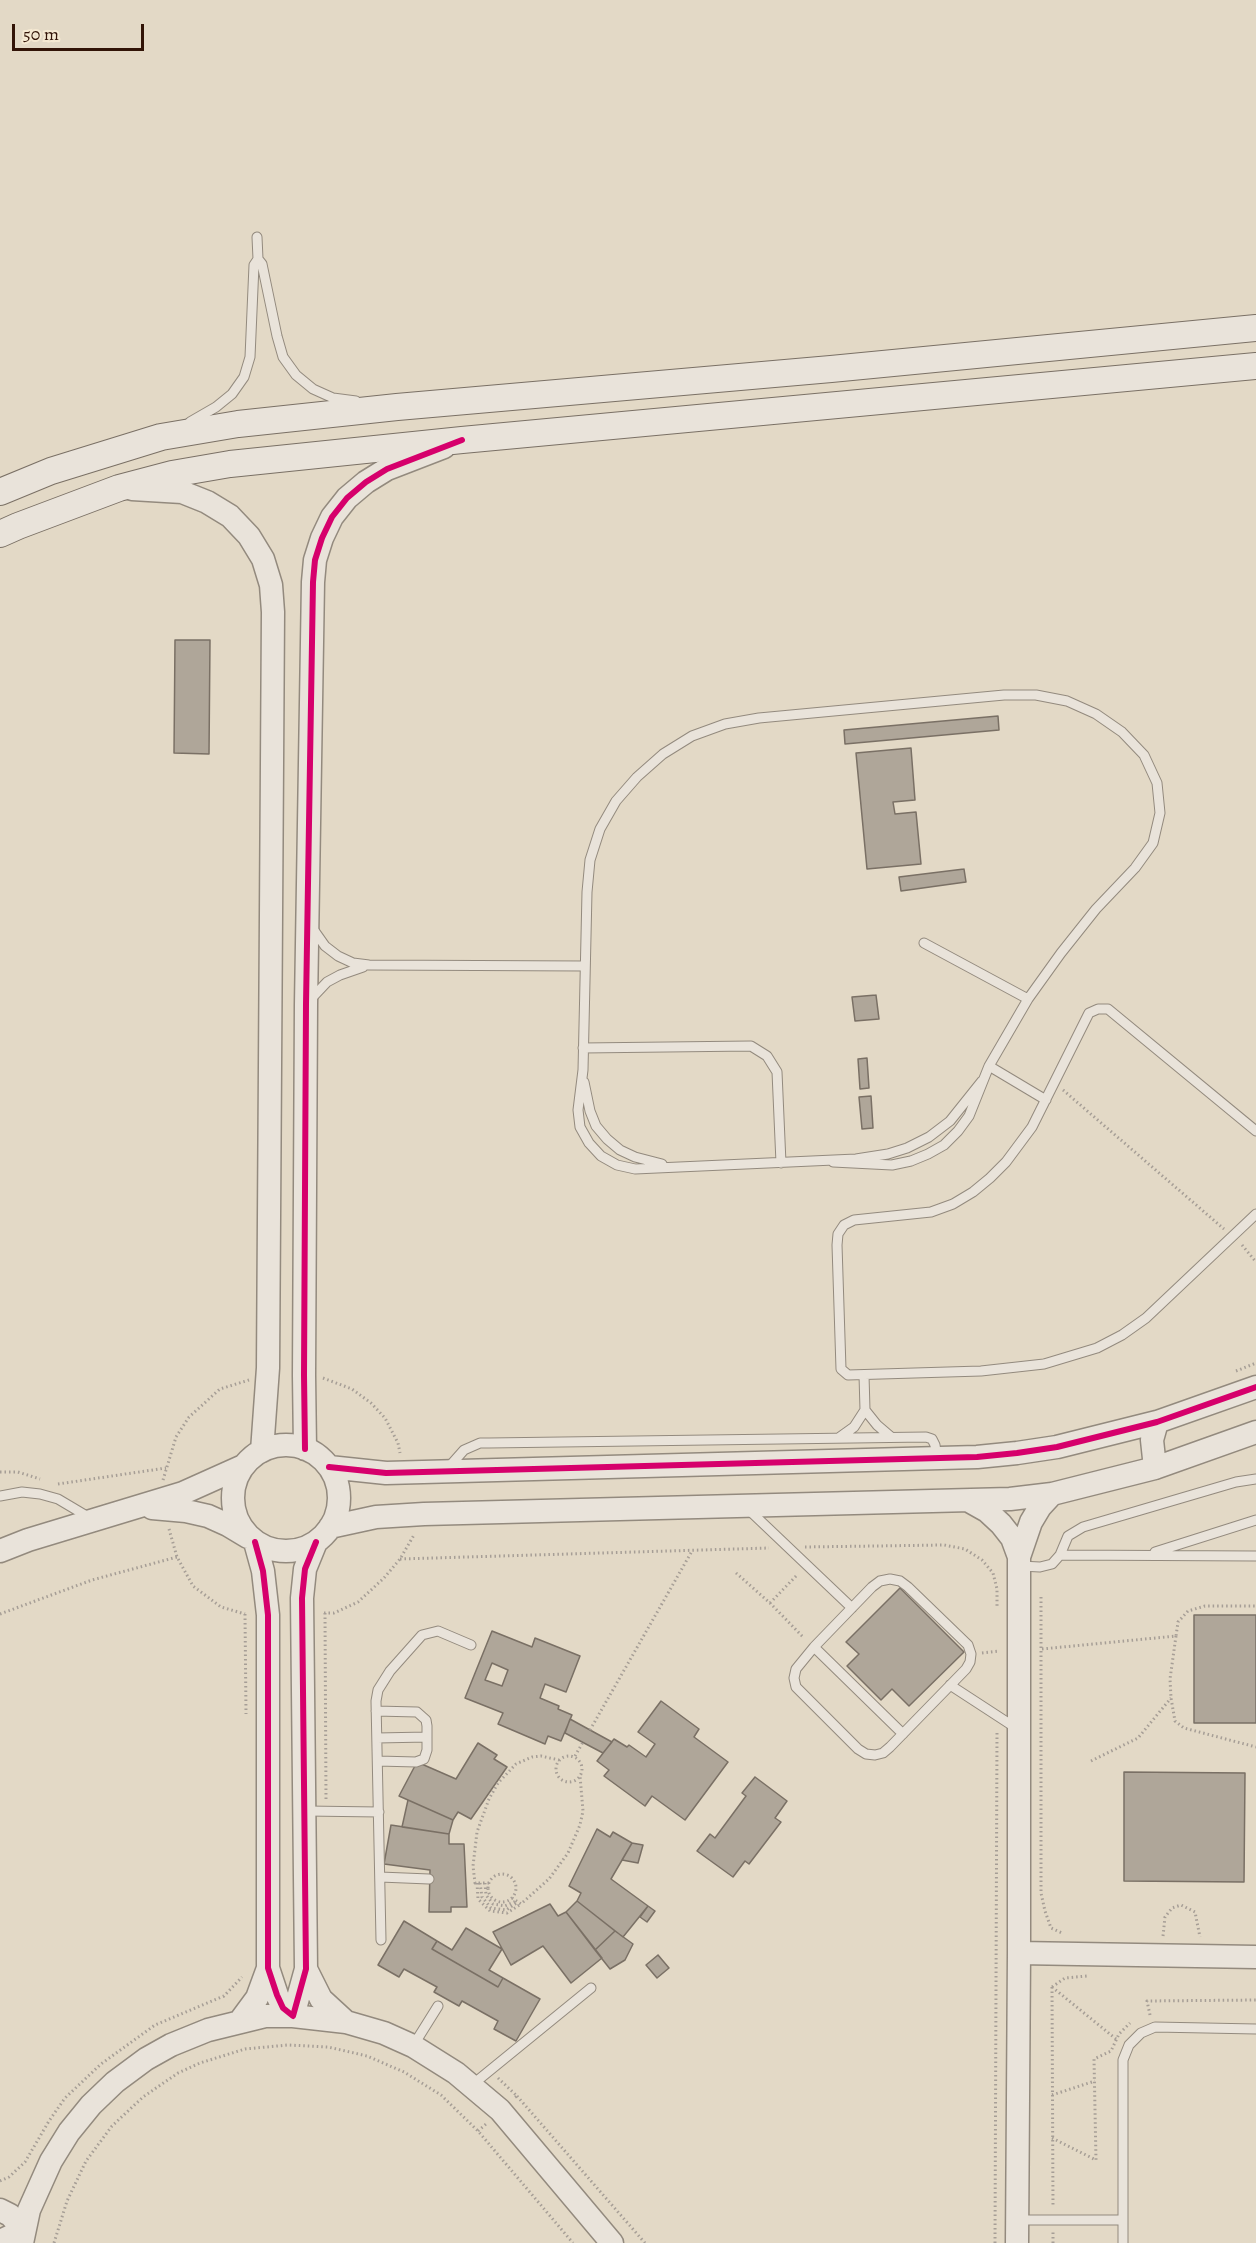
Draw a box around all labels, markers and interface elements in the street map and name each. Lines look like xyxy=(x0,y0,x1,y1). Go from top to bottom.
scale bar xyxy=(15,12,147,50)
text: 50 m xyxy=(23,22,59,46)

